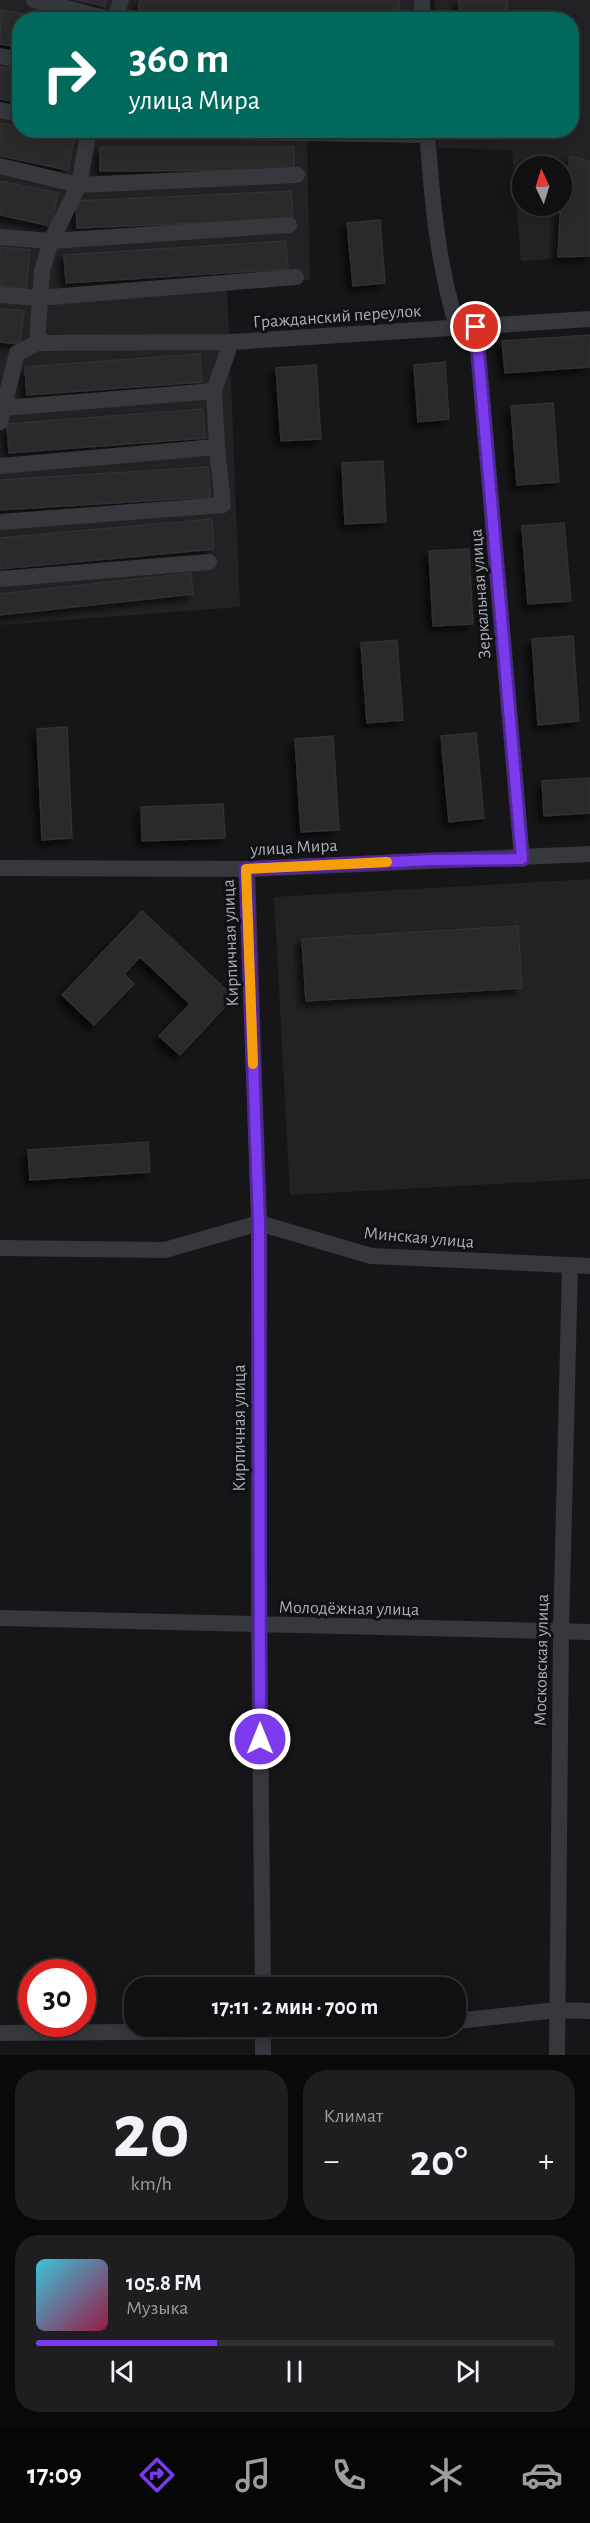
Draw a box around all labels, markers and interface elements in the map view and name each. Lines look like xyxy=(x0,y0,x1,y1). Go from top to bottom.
icon: right xyxy=(30,36,108,114)
text: 360 m xyxy=(129,38,230,80)
text: улица Мира xyxy=(129,87,260,114)
north arrow xyxy=(512,156,572,216)
map controls xyxy=(512,156,572,216)
pin xyxy=(450,301,501,352)
street label: Гражданский переулок xyxy=(252,302,423,332)
icon: arrive xyxy=(459,310,492,343)
street label: Зеркальная улица xyxy=(467,528,495,659)
street label: улица Мира xyxy=(249,837,338,859)
street label: Кирпичная улица xyxy=(220,879,242,1007)
street label: Минская улица xyxy=(363,1224,475,1252)
street label: Кирпичная улица xyxy=(231,1364,249,1492)
street label: Московская улица xyxy=(532,1594,552,1726)
street label: Молодёжная улица xyxy=(278,1599,419,1619)
position arrow xyxy=(228,1707,292,1771)
speed limit sign: 30 xyxy=(18,1959,96,2037)
text: 17:11 · 2 мин · 700 m xyxy=(212,1996,378,2018)
text: 20 xyxy=(113,2094,190,2172)
text: Климат xyxy=(324,2106,383,2126)
text: 20° xyxy=(410,2139,468,2184)
text: − xyxy=(324,2145,339,2178)
text: + xyxy=(538,2145,554,2178)
text: km/h xyxy=(131,2174,172,2194)
text: 105.8 FM xyxy=(126,2272,201,2294)
text: Музыка xyxy=(126,2298,188,2318)
icon: previous xyxy=(106,2355,139,2388)
icon: pause xyxy=(278,2355,311,2388)
icon: next xyxy=(451,2355,484,2388)
icon: directions xyxy=(136,2454,178,2496)
icon: music xyxy=(232,2454,274,2496)
icon: phone xyxy=(328,2454,370,2496)
icon: climate xyxy=(425,2454,467,2496)
icon: car xyxy=(521,2454,563,2496)
text: 17:09 xyxy=(27,2461,82,2488)

